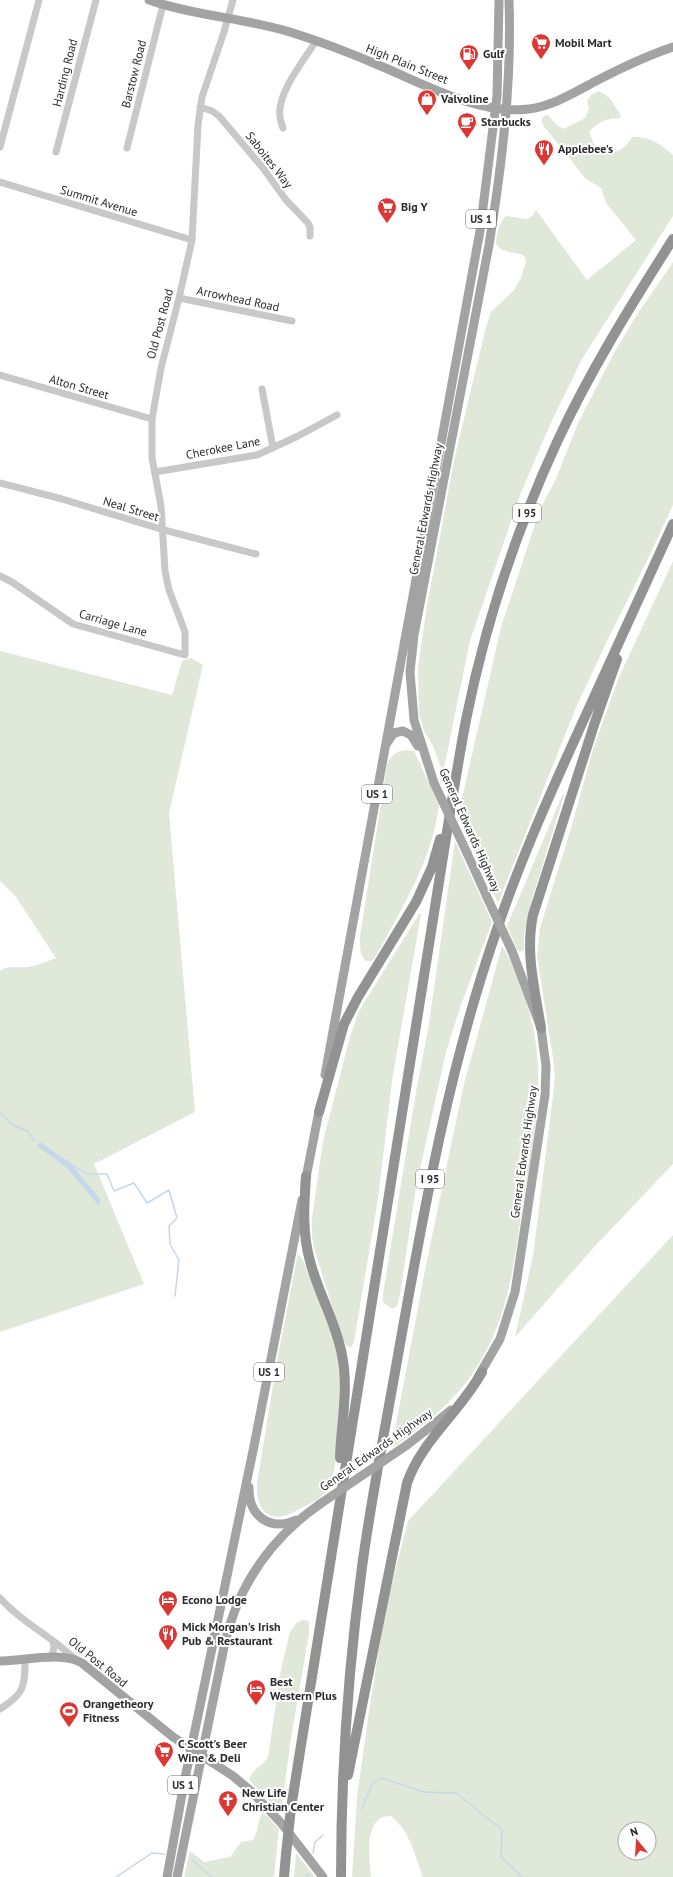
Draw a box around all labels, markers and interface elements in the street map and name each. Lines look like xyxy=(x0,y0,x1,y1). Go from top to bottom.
supermarket icon: Mobil Mart xyxy=(530,32,552,60)
place label: Mobil Mart xyxy=(555,35,612,50)
street label: Harding Road xyxy=(49,37,80,108)
street label: Barstow Road xyxy=(118,38,149,109)
street label: High Plain Street xyxy=(364,40,450,87)
fuel station icon: Gulf xyxy=(458,43,480,71)
place label: Gulf xyxy=(483,46,505,61)
shop icon: Valvoline xyxy=(416,88,438,116)
place label: Valvoline xyxy=(440,91,489,106)
cafe icon: Starbucks xyxy=(456,111,478,139)
place label: Starbucks xyxy=(481,114,531,129)
street label: Saboites Way xyxy=(243,128,296,191)
restaurant icon: Applebee's xyxy=(533,138,555,166)
place label: Applebee's xyxy=(558,141,613,156)
street label: Summit Avenue xyxy=(59,182,140,219)
supermarket icon: Big Y xyxy=(376,196,398,224)
place label: Big Y xyxy=(401,199,428,214)
road number: US 1 xyxy=(466,210,496,228)
street label: Arrowhead Road xyxy=(195,282,281,315)
street label: Old Post Road xyxy=(143,287,176,360)
street label: Alton Street xyxy=(48,371,111,402)
street label: Cherokee Lane xyxy=(184,433,261,462)
street label: General Edwards Highway xyxy=(405,441,446,576)
street label: Neal Street xyxy=(101,493,161,524)
road number: I 95 xyxy=(513,504,541,522)
street label: Carriage Lane xyxy=(77,606,149,639)
street label: General Edwards Highway xyxy=(436,766,505,894)
road number: US 1 xyxy=(362,785,392,803)
street label: General Edwards Highway xyxy=(507,1084,540,1219)
road number: I 95 xyxy=(416,1170,444,1188)
road number: US 1 xyxy=(254,1363,284,1381)
street label: General Edwards Highway xyxy=(317,1405,435,1494)
hotel icon: Econo Lodge xyxy=(157,1589,179,1617)
place label: Econo Lodge xyxy=(182,1592,247,1607)
place label: Mick Morgan's Irish Pub & Restaurant xyxy=(182,1619,281,1648)
restaurant icon: Mick Morgan's Irish Pub & Restaurant xyxy=(157,1623,179,1651)
street label: Old Post Road xyxy=(66,1633,131,1690)
place label: Best Western Plus xyxy=(270,1674,337,1703)
hotel icon: Best Western Plus xyxy=(245,1678,267,1706)
place label: Orangetheory Fitness xyxy=(83,1696,154,1725)
sports icon: Orangetheory Fitness xyxy=(58,1700,80,1728)
place label: C Scott's Beer Wine & Deli xyxy=(178,1736,248,1765)
supermarket icon: C Scott's Beer Wine & Deli xyxy=(153,1740,175,1768)
road number: US 1 xyxy=(168,1776,198,1794)
place label: New Life Christian Center xyxy=(242,1785,325,1814)
church icon: New Life Christian Center xyxy=(217,1789,239,1817)
north arrow xyxy=(617,1821,657,1861)
text: N xyxy=(628,1824,640,1839)

